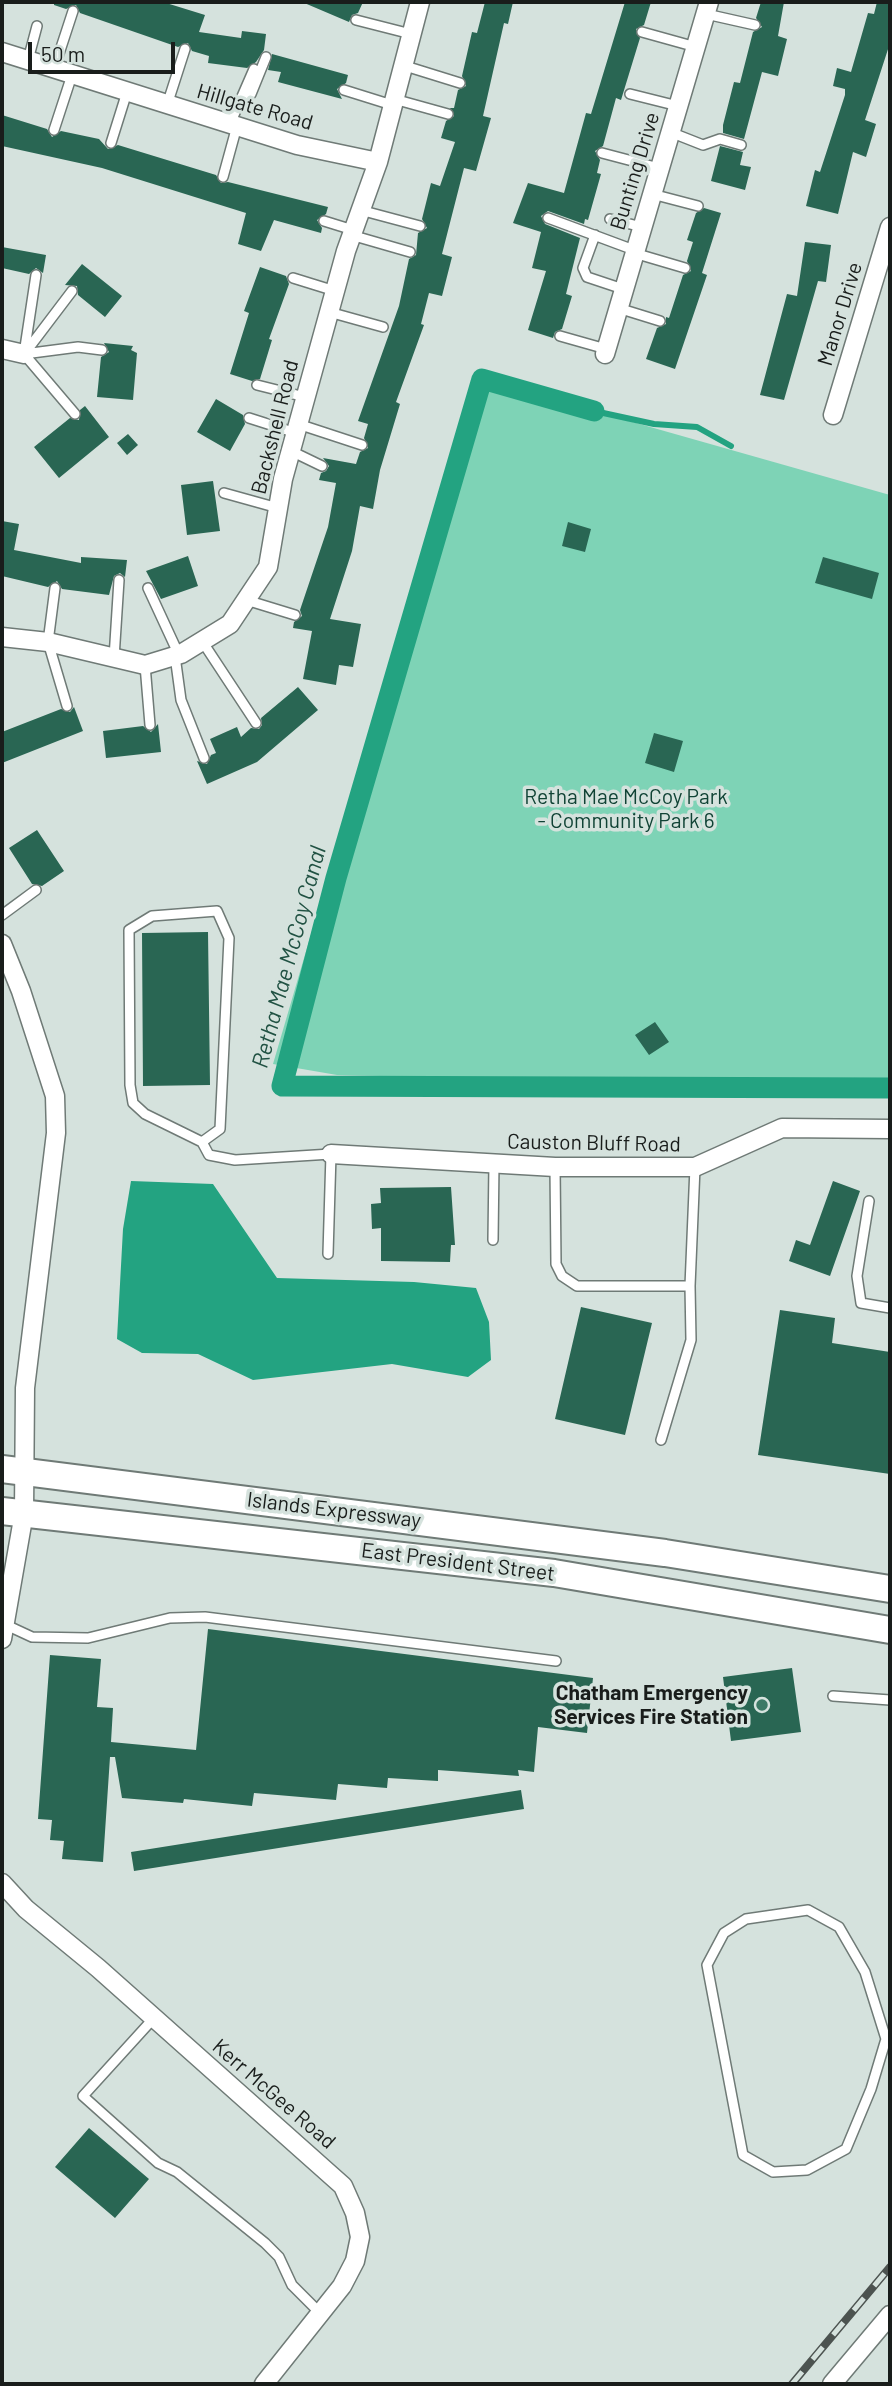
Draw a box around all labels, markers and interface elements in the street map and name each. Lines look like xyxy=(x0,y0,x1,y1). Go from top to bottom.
scale bar xyxy=(32,28,178,72)
text: 50 m xyxy=(41,41,85,66)
street label: Hillgate Road xyxy=(194,78,316,136)
street label: Bunting Drive xyxy=(605,109,665,233)
street label: Manor Drive xyxy=(812,259,868,369)
street label: Backshell Road xyxy=(246,357,304,497)
park label: Retha Mae McCoy Park - Community Park 6 xyxy=(524,784,728,834)
water label: Retha Mae McCoy Canal xyxy=(246,843,332,1071)
street label: Causton Bluff Road xyxy=(507,1129,681,1157)
street label: Islands Expressway xyxy=(245,1487,423,1533)
street label: East President Street xyxy=(360,1538,556,1586)
place label: Chatham Emergency Services Fire Station xyxy=(554,1680,748,1730)
marker: Chatham Emergency Services Fire Station xyxy=(754,1697,770,1713)
street label: Kerr McGee Road xyxy=(207,2034,341,2154)

